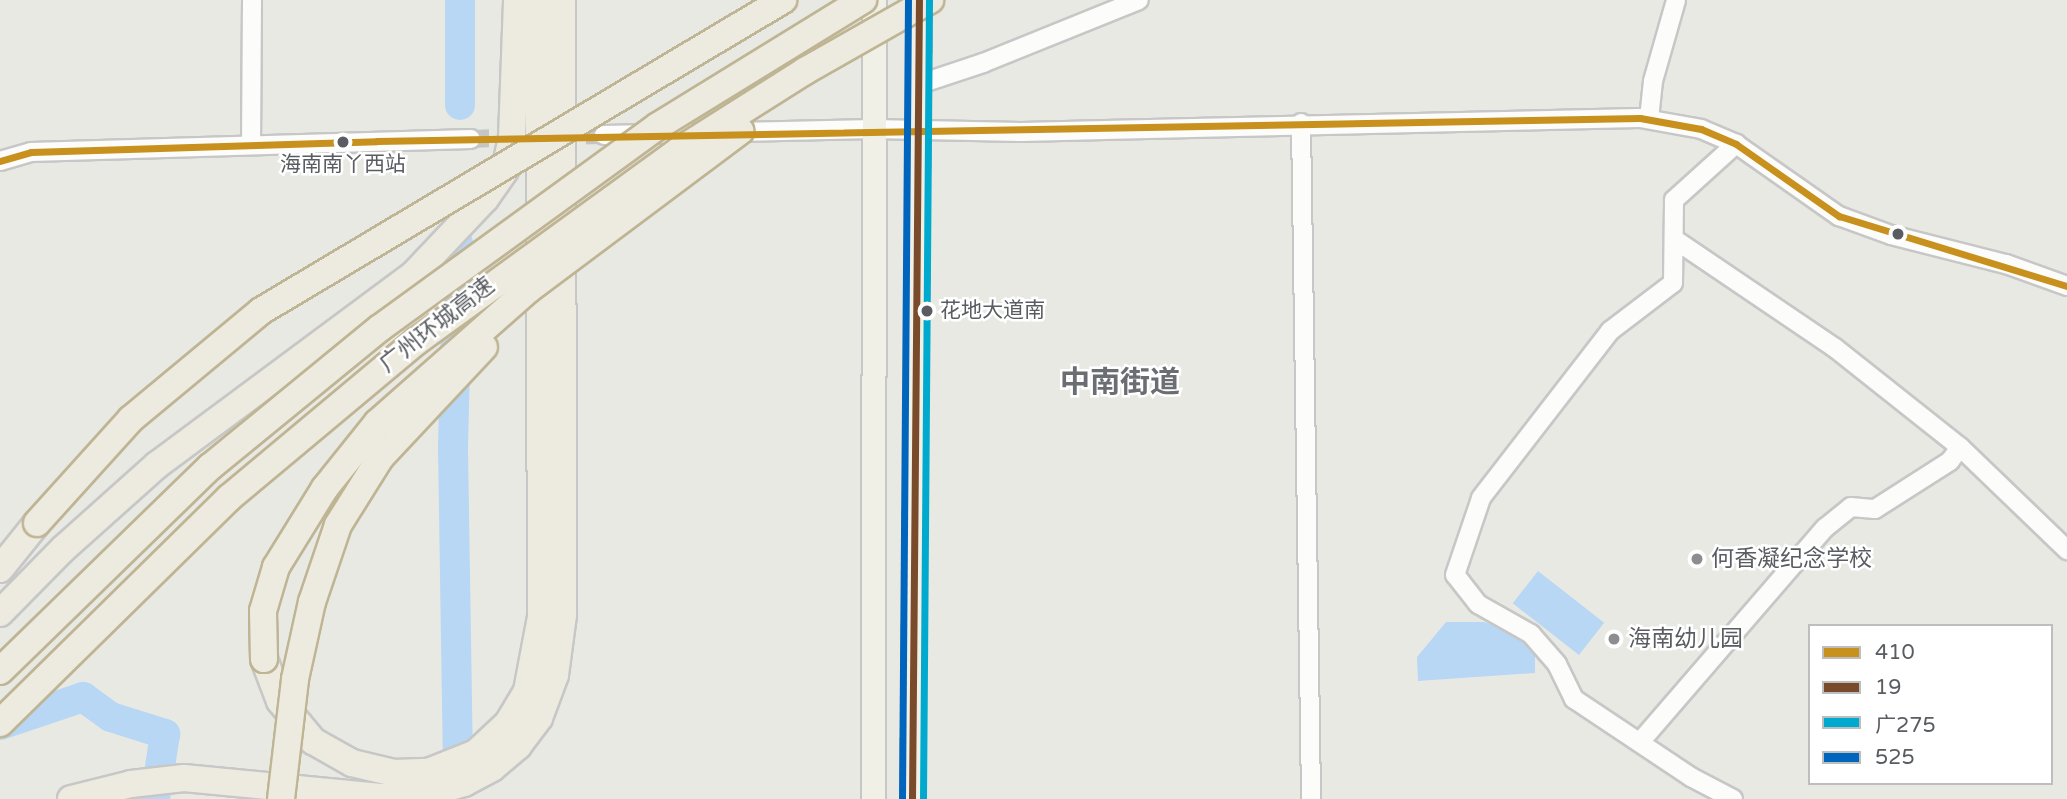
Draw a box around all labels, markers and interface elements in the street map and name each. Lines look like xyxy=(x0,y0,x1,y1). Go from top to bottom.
marker: 海南南丫西站 xyxy=(336,135,350,149)
place label: 海南南丫西站 xyxy=(280,152,406,178)
unlabelled marker xyxy=(1891,227,1905,241)
street label: 广州环城高速 xyxy=(374,272,500,378)
place label: 花地大道南 xyxy=(940,298,1045,324)
marker: 花地大道南 xyxy=(920,304,934,318)
district label: 中南街道 xyxy=(1060,365,1180,401)
place label: 何香凝纪念学校 xyxy=(1711,545,1872,573)
marker: 何香凝纪念学校 xyxy=(1689,551,1705,567)
legend xyxy=(1808,624,2053,785)
place label: 海南幼儿园 xyxy=(1628,625,1743,653)
marker: 海南幼儿园 xyxy=(1606,631,1622,647)
text: 410 xyxy=(1875,640,1915,665)
text: 19 xyxy=(1875,675,1901,700)
text: 广275 xyxy=(1875,713,1936,738)
text: 525 xyxy=(1875,745,1915,770)

